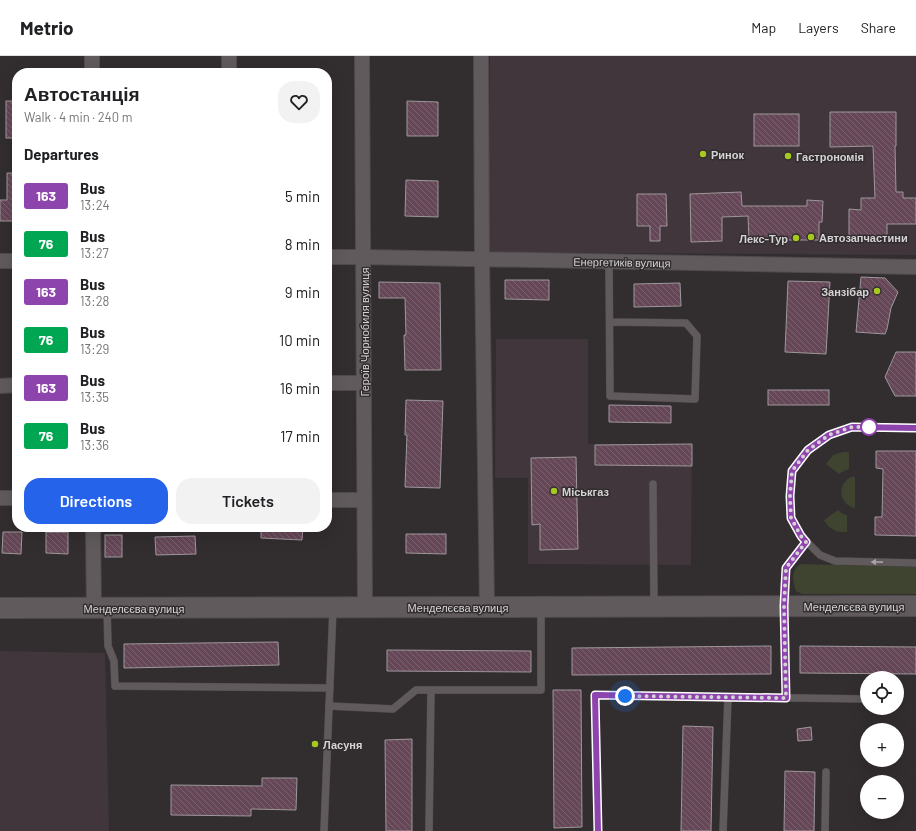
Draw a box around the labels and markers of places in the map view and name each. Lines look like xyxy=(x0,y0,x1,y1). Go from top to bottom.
place label: Ринок xyxy=(711,148,744,161)
marker: Ринок xyxy=(698,149,708,159)
place label: Гастрономія xyxy=(796,150,864,163)
marker: Гастрономія xyxy=(783,151,793,161)
place label: Автозапчастини xyxy=(819,231,908,244)
place label: Лекс-Тур xyxy=(739,232,788,245)
marker: Автозапчастини xyxy=(806,232,816,242)
marker: Лекс-Тур xyxy=(791,233,801,243)
place label: Занзібар xyxy=(821,285,869,298)
marker: Занзібар xyxy=(872,286,882,296)
unlabelled marker xyxy=(860,418,878,436)
place label: Міськгаз xyxy=(562,485,609,498)
marker: Міськгаз xyxy=(549,486,559,496)
place label: Ласуня xyxy=(323,738,362,751)
marker: Ласуня xyxy=(310,739,320,749)

